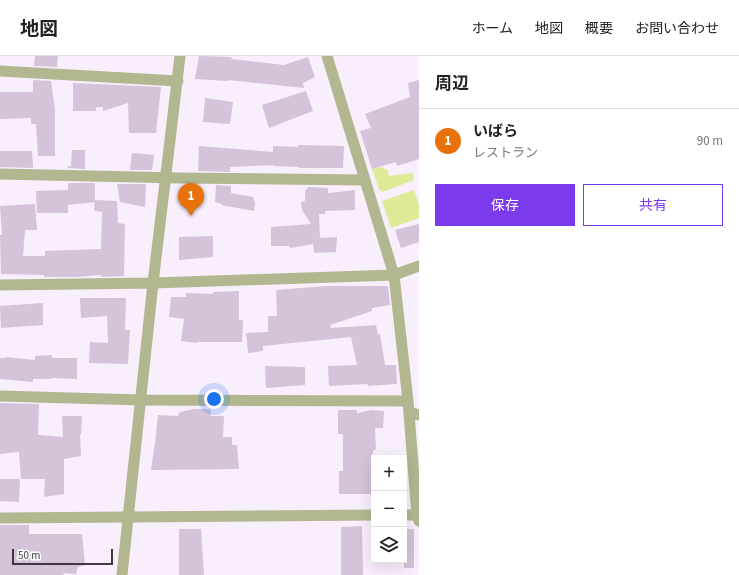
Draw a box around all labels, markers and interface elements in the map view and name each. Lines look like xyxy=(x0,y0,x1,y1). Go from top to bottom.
text: 地図 xyxy=(20,16,58,43)
text: ホーム xyxy=(471,19,513,39)
text: 地図 xyxy=(535,19,563,39)
text: 概要 xyxy=(585,19,613,39)
text: お問い合わせ xyxy=(635,19,719,39)
text: 周辺 xyxy=(435,72,469,96)
text: いばら xyxy=(473,121,518,142)
text: 1 xyxy=(445,132,451,150)
text: 90 m xyxy=(697,132,723,150)
text: レストラン xyxy=(473,144,538,162)
pin: 1 xyxy=(178,183,204,216)
button: 保存 xyxy=(435,184,575,226)
button: 共有 xyxy=(583,184,723,226)
your location xyxy=(204,389,224,409)
map controls xyxy=(371,455,407,563)
button: + xyxy=(371,455,407,491)
button: − xyxy=(371,491,407,527)
button: layers xyxy=(371,527,407,563)
scale bar xyxy=(12,547,113,566)
text: 50 m xyxy=(18,548,40,563)

